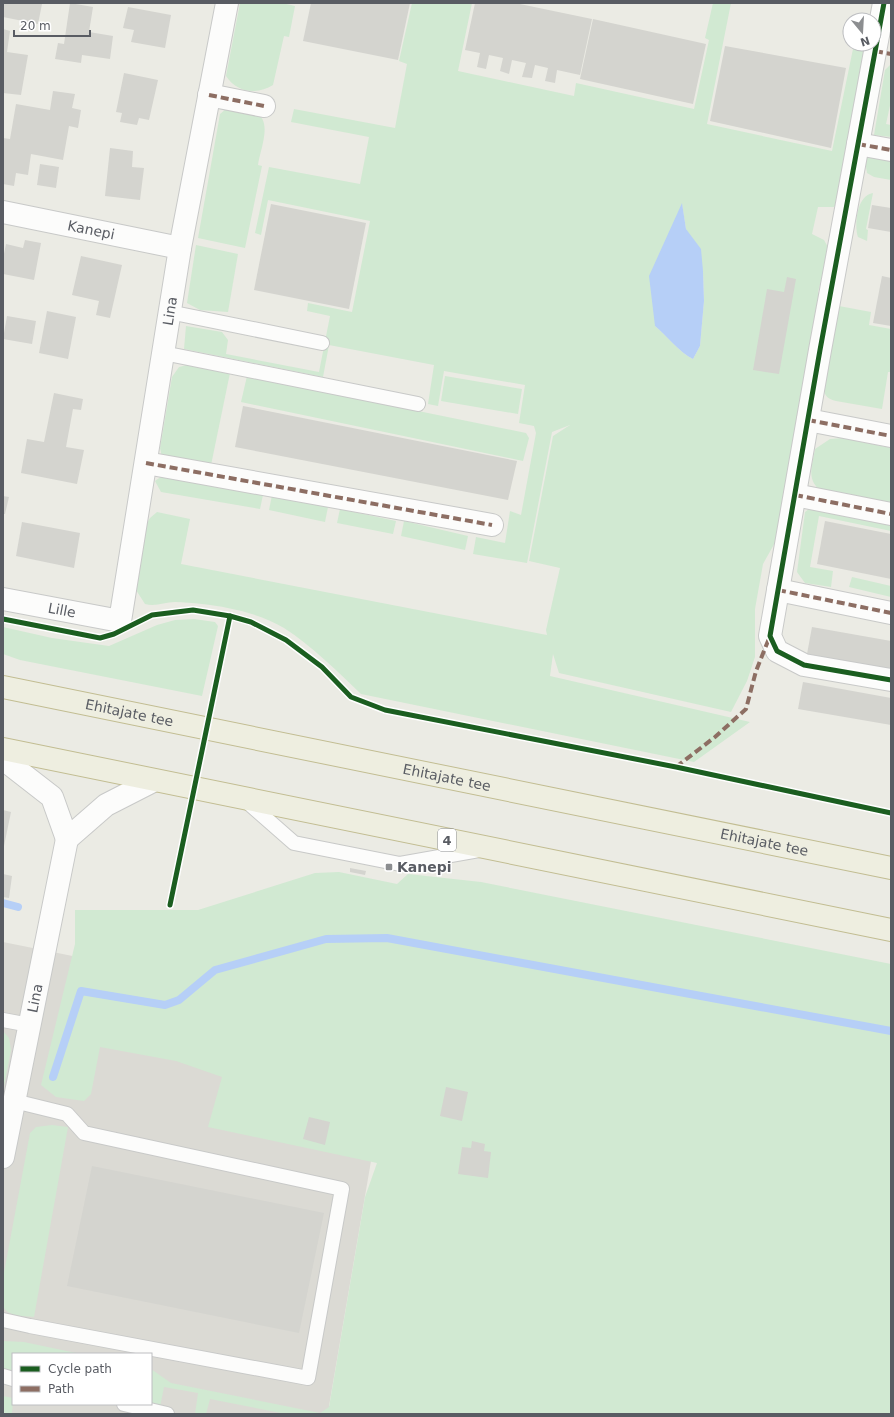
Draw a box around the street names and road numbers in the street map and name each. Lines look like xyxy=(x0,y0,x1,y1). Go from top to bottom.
street label: Kanepi xyxy=(66,217,116,243)
street label: Lina xyxy=(160,295,180,327)
street label: Lille xyxy=(47,600,77,621)
street label: Ehitajate tee xyxy=(84,696,175,730)
street label: Ehitajate tee xyxy=(401,761,492,794)
street label: Ehitajate tee xyxy=(719,825,810,859)
road number: 4 xyxy=(438,829,456,851)
street label: Lina xyxy=(24,982,46,1014)

